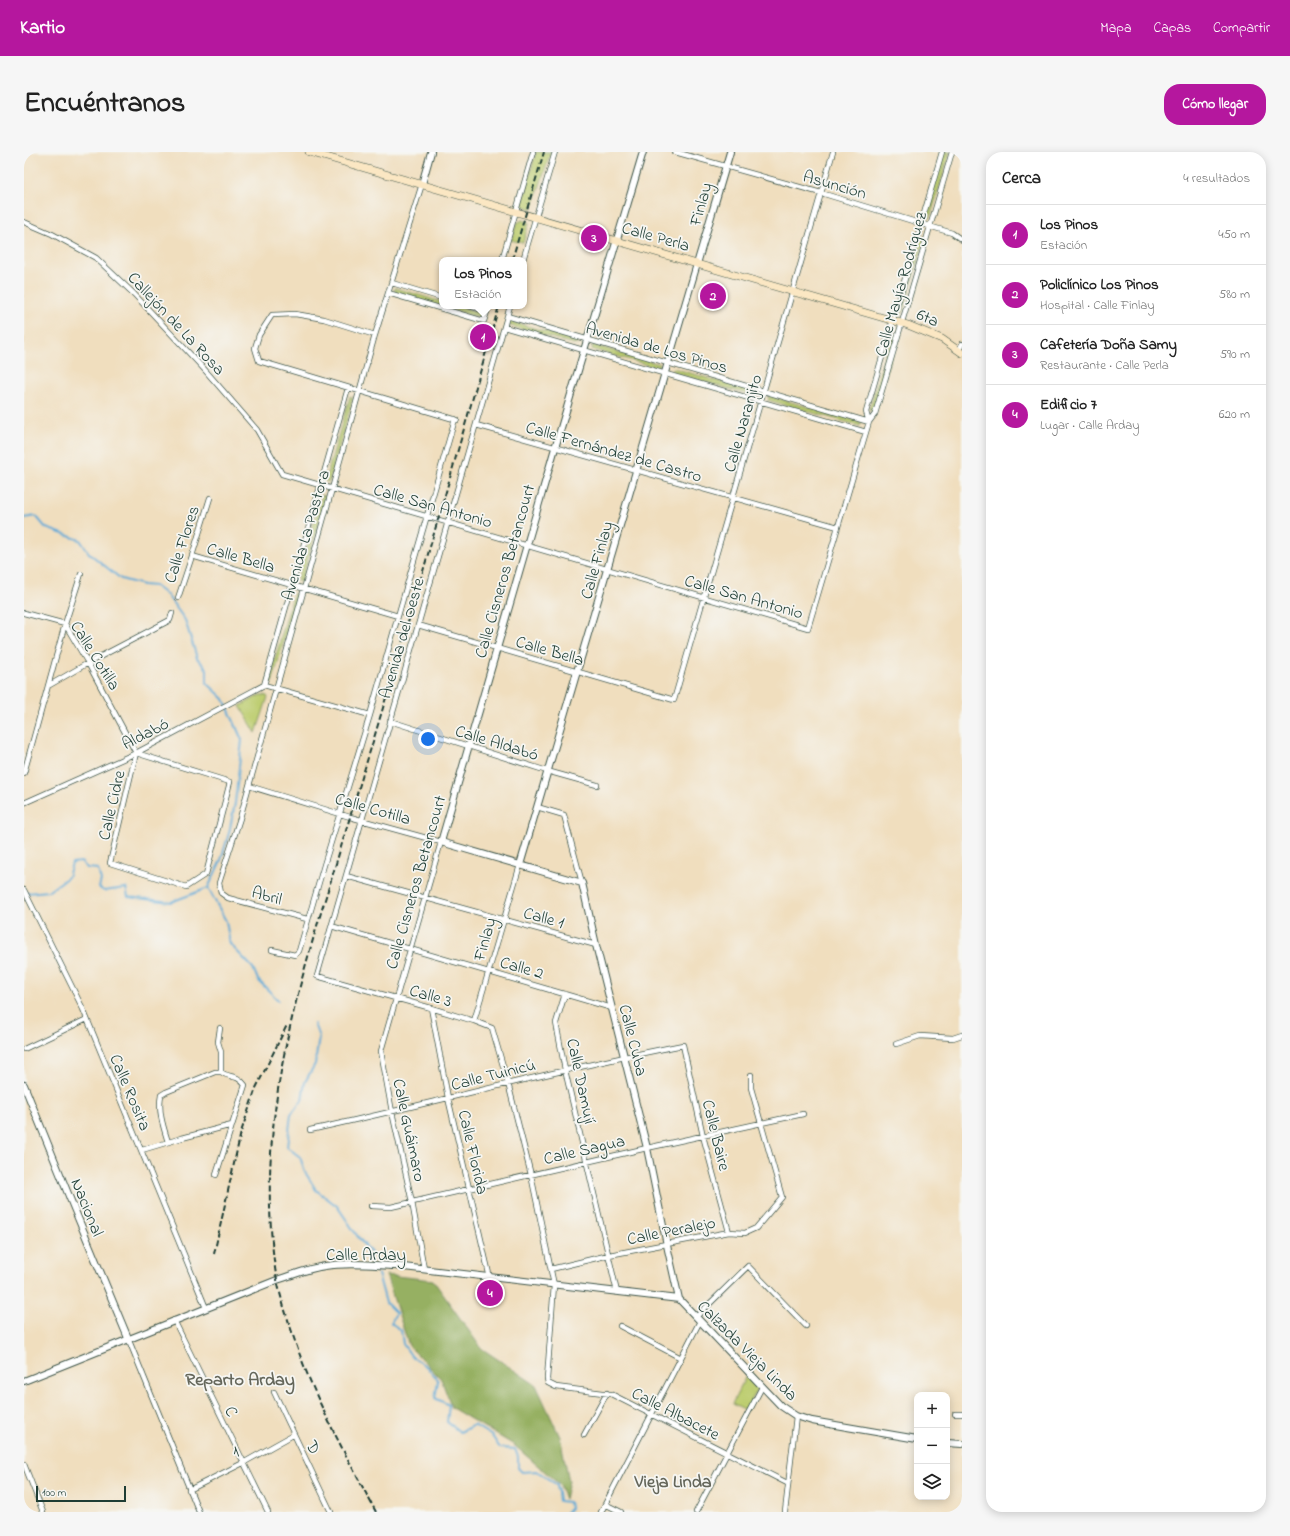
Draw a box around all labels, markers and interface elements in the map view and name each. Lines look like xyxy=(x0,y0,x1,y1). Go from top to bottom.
text: Kartio xyxy=(20,15,65,42)
text: Mapa xyxy=(1100,18,1132,39)
text: Capas xyxy=(1154,18,1191,39)
text: Compartir xyxy=(1213,18,1270,39)
text: Encuéntranos xyxy=(24,84,185,125)
button: Cómo llegar xyxy=(1164,84,1266,125)
street label: Asunción xyxy=(800,164,869,206)
text: Cerca xyxy=(1002,166,1041,191)
text: 4 resultados xyxy=(1183,169,1250,188)
street label: Finlay xyxy=(683,180,720,230)
street label: Calle Mayía Rodríguez xyxy=(869,208,936,360)
text: Los Pinos xyxy=(1040,214,1098,236)
street label: Calle Perla xyxy=(619,216,693,259)
pin: 3 xyxy=(581,223,607,253)
text: 1 xyxy=(1013,225,1017,244)
text: 450 m xyxy=(1218,225,1250,244)
text: Estación xyxy=(1040,236,1087,255)
popup xyxy=(439,257,527,309)
text: Los Pinos xyxy=(454,263,512,285)
street label: Callejón de La Rosa xyxy=(121,267,231,382)
text: Policlínico Los Pinos xyxy=(1040,274,1159,296)
pin: 2 xyxy=(700,281,726,311)
text: Estación xyxy=(454,285,501,304)
text: 2 xyxy=(1012,285,1018,304)
text: 580 m xyxy=(1219,285,1250,304)
text: Hospital · Calle Finlay xyxy=(1040,296,1154,315)
street label: 6ta xyxy=(912,303,942,334)
street label: Avenida de Los Pinos xyxy=(583,316,731,381)
pin: 1 xyxy=(470,322,496,352)
text: Cafetería Doña Samy xyxy=(1040,334,1177,356)
text: 3 xyxy=(1012,345,1018,364)
text: 590 m xyxy=(1220,345,1250,364)
text: Restaurante · Calle Perla xyxy=(1040,356,1169,375)
street label: Calle Naranjito xyxy=(718,371,769,475)
text: Edificio 7 xyxy=(1040,394,1097,416)
text: 4 xyxy=(1012,405,1018,424)
text: 620 m xyxy=(1219,405,1250,424)
street label: Calle Fernández de Castro xyxy=(523,415,705,490)
text: Lugar · Calle Arday xyxy=(1040,416,1140,435)
street label: Avenida La Pastora xyxy=(276,467,337,604)
street label: Calle San Antonio xyxy=(370,478,495,535)
street label: Calle Cisneros Betancourt xyxy=(469,481,542,661)
street label: Calle Flores xyxy=(158,502,207,587)
street label: Calle Finlay xyxy=(574,518,621,603)
street label: Calle Bella xyxy=(203,537,278,580)
street label: Calle San Antonio xyxy=(681,569,806,626)
street label: Avenida del Oeste xyxy=(373,575,432,702)
street label: Calle Cotilla xyxy=(63,616,126,695)
street label: Calle Bella xyxy=(512,630,587,673)
street label: Aldabó xyxy=(118,712,174,757)
street label: Calle Aldabó xyxy=(452,719,541,768)
your location xyxy=(418,729,438,749)
street label: Calle Cidre xyxy=(92,768,133,843)
street label: Calle Cotilla xyxy=(332,787,413,832)
street label: Calle Cisneros Betancourt xyxy=(380,792,453,972)
street label: Abril xyxy=(249,880,285,913)
street label: Calle 1 xyxy=(520,901,567,936)
street label: Finlay xyxy=(467,915,504,965)
street label: Calle 2 xyxy=(497,950,546,987)
street label: Calle 3 xyxy=(406,978,455,1014)
street label: Calle Cuba xyxy=(612,1002,654,1079)
street label: Calle Damují xyxy=(559,1036,602,1126)
street label: Calle Rosita xyxy=(102,1050,157,1135)
street label: Calle Tuinicú xyxy=(449,1053,538,1098)
street label: Calle Guáimaro xyxy=(385,1077,432,1184)
street label: Calle Baire xyxy=(695,1097,737,1174)
street label: Calle Florida xyxy=(451,1108,494,1197)
street label: Calle Sagua xyxy=(541,1129,628,1174)
street label: Nacional xyxy=(64,1175,110,1240)
street label: Calle Peralejo xyxy=(625,1211,718,1252)
street label: Calle Arday xyxy=(326,1243,406,1269)
pin: 4 xyxy=(477,1278,503,1308)
street label: Calzada Vieja Linda xyxy=(691,1295,803,1407)
district label: Reparto Arday xyxy=(185,1368,295,1395)
street label: Calle Albacete xyxy=(627,1381,724,1447)
map controls xyxy=(914,1392,950,1500)
button: + xyxy=(914,1392,950,1428)
street label: C xyxy=(217,1402,244,1421)
button: − xyxy=(914,1428,950,1464)
street label: D xyxy=(298,1436,327,1459)
street label: 1 xyxy=(227,1440,244,1465)
button: layers xyxy=(914,1464,950,1500)
district label: Vieja Linda xyxy=(633,1470,712,1496)
scale bar xyxy=(36,1484,126,1503)
text: 100 m xyxy=(42,1485,66,1501)

